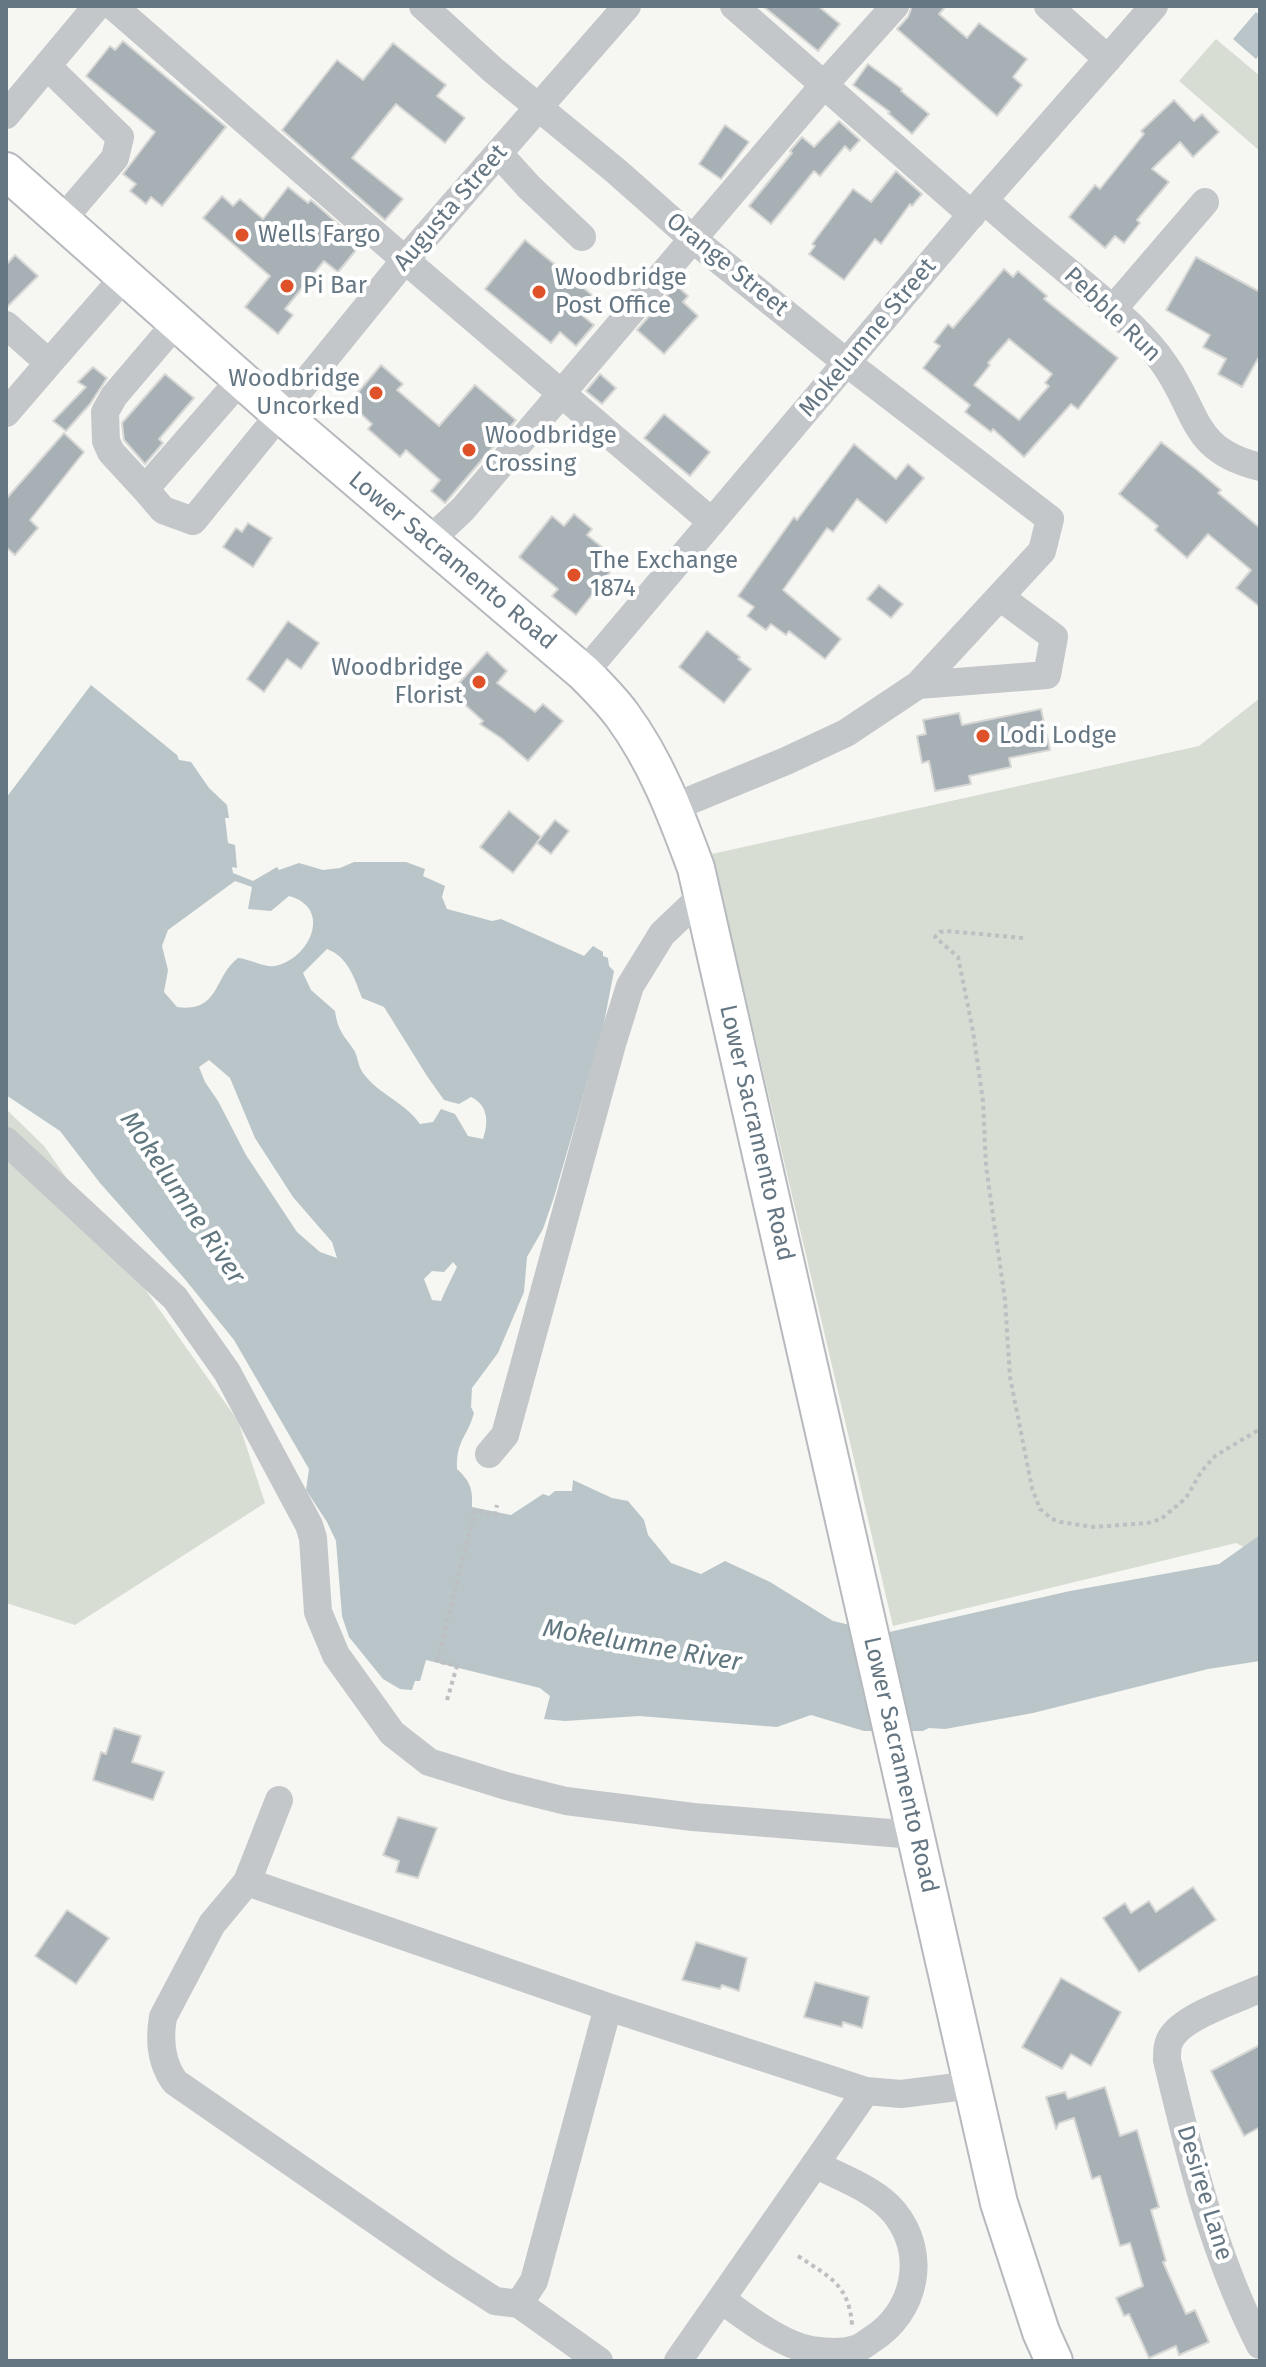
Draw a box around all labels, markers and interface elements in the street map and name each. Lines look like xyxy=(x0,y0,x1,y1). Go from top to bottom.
street label: Augusta Street xyxy=(388,139,514,277)
street label: Orange Street xyxy=(660,207,794,323)
place label: Wells Fargo xyxy=(258,221,381,249)
marker: Wells Fargo xyxy=(233,226,251,244)
street label: Mokelumne Street xyxy=(793,253,943,423)
street label: Pebble Run xyxy=(1057,262,1167,368)
place label: Woodbridge Post Office xyxy=(555,264,687,320)
place label: Pi Bar xyxy=(303,272,367,300)
marker: Pi Bar xyxy=(278,277,296,295)
marker: Woodbridge Post Office xyxy=(530,283,548,301)
place label: Woodbridge Uncorked xyxy=(228,365,360,421)
marker: Woodbridge Uncorked xyxy=(367,384,385,402)
place label: Woodbridge Crossing xyxy=(485,422,617,478)
marker: Woodbridge Crossing xyxy=(460,441,478,459)
street label: Lower Sacramento Road xyxy=(342,466,562,656)
place label: The Exchange 1874 xyxy=(590,547,738,603)
marker: The Exchange 1874 xyxy=(565,566,583,584)
place label: Woodbridge Florist xyxy=(331,654,463,710)
marker: Woodbridge Florist xyxy=(470,673,488,691)
place label: Lodi Lodge xyxy=(999,722,1117,750)
marker: Lodi Lodge xyxy=(974,727,992,745)
street label: Lower Sacramento Road xyxy=(712,1002,800,1264)
water label: Mokelumne River xyxy=(113,1106,251,1290)
water label: Mokelumne River xyxy=(540,1613,744,1679)
street label: Lower Sacramento Road xyxy=(856,1634,944,1896)
street label: Desiree Lane xyxy=(1170,2122,1238,2264)

